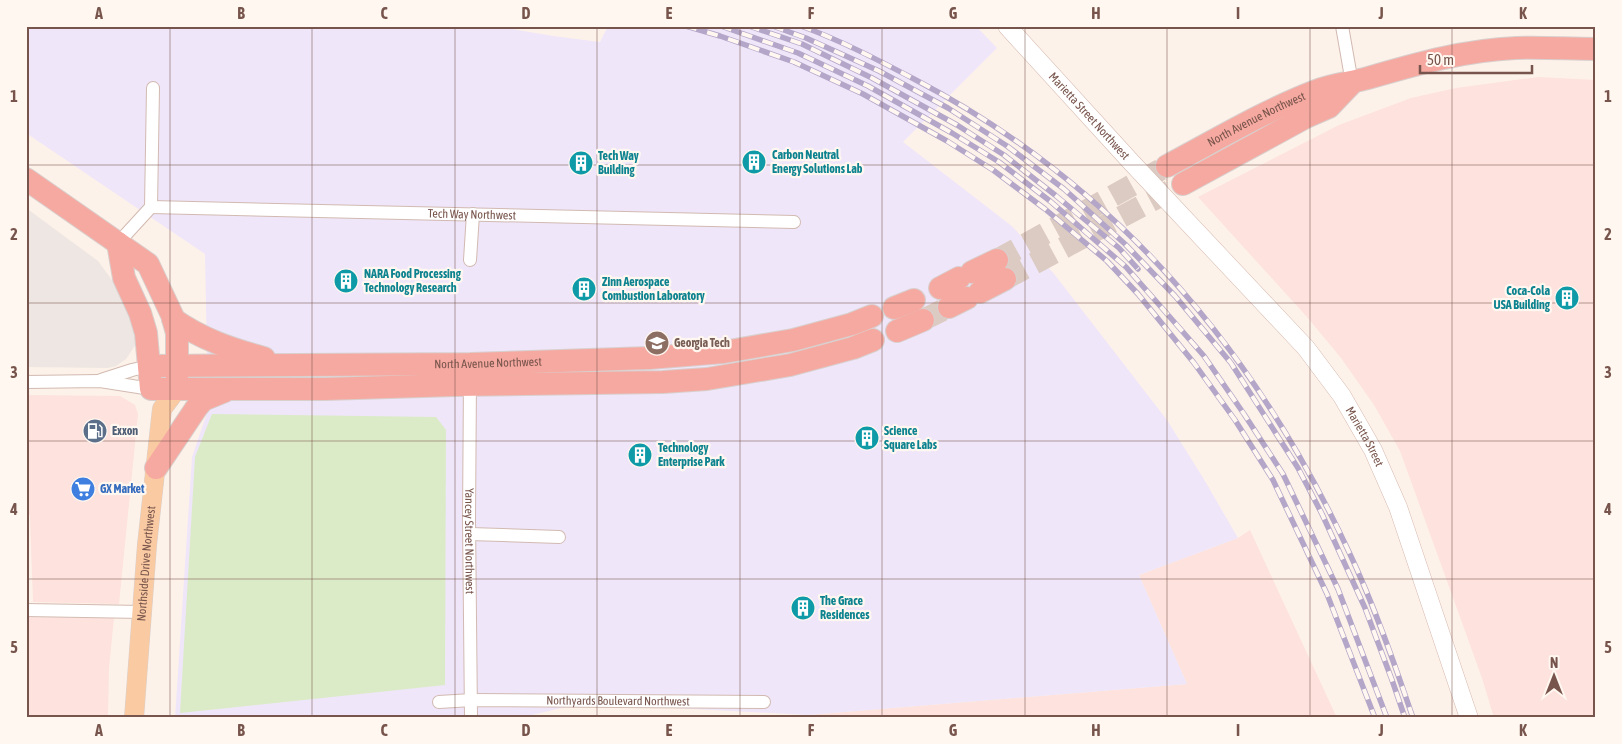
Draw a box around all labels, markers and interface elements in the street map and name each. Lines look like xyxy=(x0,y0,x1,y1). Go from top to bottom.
text: A xyxy=(94,4,103,22)
text: B xyxy=(237,4,245,22)
text: C xyxy=(380,4,388,22)
text: D xyxy=(522,4,531,22)
text: E xyxy=(666,4,673,22)
text: F xyxy=(808,4,815,22)
text: G xyxy=(949,4,958,22)
text: H xyxy=(1091,4,1101,22)
text: I xyxy=(1236,4,1240,22)
text: J xyxy=(1377,4,1384,22)
text: K xyxy=(1519,4,1527,22)
scale bar xyxy=(1420,42,1532,74)
text: 50 m xyxy=(1427,51,1454,68)
street label: Marietta Street Northwest xyxy=(1046,70,1133,163)
text: 1 xyxy=(10,87,18,105)
text: 1 xyxy=(1604,87,1612,105)
street label: North Avenue Northwest xyxy=(1205,89,1308,150)
place label: Carbon Neutral Energy Solutions Lab xyxy=(772,148,863,176)
place label: Tech Way Building xyxy=(598,149,639,177)
building icon: Carbon Neutral Energy Solutions Lab xyxy=(741,149,767,175)
building icon: Tech Way Building xyxy=(568,150,594,176)
street label: Tech Way Northwest xyxy=(428,206,517,223)
text: 2 xyxy=(10,225,18,243)
text: 2 xyxy=(1604,225,1612,243)
place label: NARA Food Processing Technology Research xyxy=(364,267,462,295)
building icon: NARA Food Processing Technology Research xyxy=(333,268,359,294)
place label: Zinn Aerospace Combustion Laboratory xyxy=(602,275,705,303)
building icon: Zinn Aerospace Combustion Laboratory xyxy=(571,276,597,302)
place label: Coca-Cola USA Building xyxy=(1494,284,1551,312)
building icon: Coca-Cola USA Building xyxy=(1554,285,1580,311)
school or university icon: Georgia Tech xyxy=(644,330,670,356)
place label: Georgia Tech xyxy=(674,336,730,350)
street label: North Avenue Northwest xyxy=(434,355,543,371)
text: 3 xyxy=(10,363,18,381)
text: 3 xyxy=(1604,363,1612,381)
street label: Marietta Street xyxy=(1343,404,1387,469)
fuel station icon: Exxon xyxy=(82,418,108,444)
place label: Exxon xyxy=(112,424,138,438)
place label: Science Square Labs xyxy=(884,424,938,452)
building icon: Science Square Labs xyxy=(854,425,880,451)
place label: Technology Enterprise Park xyxy=(658,441,725,469)
building icon: Technology Enterprise Park xyxy=(627,442,653,468)
supermarket icon: GX Market xyxy=(70,476,96,502)
place label: GX Market xyxy=(100,482,145,496)
street label: Yancey Street Northwest xyxy=(462,488,477,595)
text: 4 xyxy=(9,500,18,518)
text: 4 xyxy=(1603,500,1612,518)
street label: Northside Drive Northwest xyxy=(134,504,158,622)
place label: The Grace Residences xyxy=(820,594,870,622)
building icon: The Grace Residences xyxy=(790,595,816,621)
text: 5 xyxy=(10,638,18,656)
text: 5 xyxy=(1604,638,1612,656)
north arrow xyxy=(1530,652,1580,702)
text: N xyxy=(1550,655,1558,671)
street label: Northyards Boulevard Northwest xyxy=(546,694,690,708)
text: A xyxy=(94,721,103,739)
text: B xyxy=(237,721,245,739)
text: C xyxy=(380,721,388,739)
text: D xyxy=(522,721,531,739)
text: E xyxy=(666,721,673,739)
text: F xyxy=(808,721,815,739)
text: G xyxy=(949,721,958,739)
text: H xyxy=(1091,721,1101,739)
text: I xyxy=(1236,721,1240,739)
text: J xyxy=(1377,721,1384,739)
text: K xyxy=(1519,721,1527,739)

